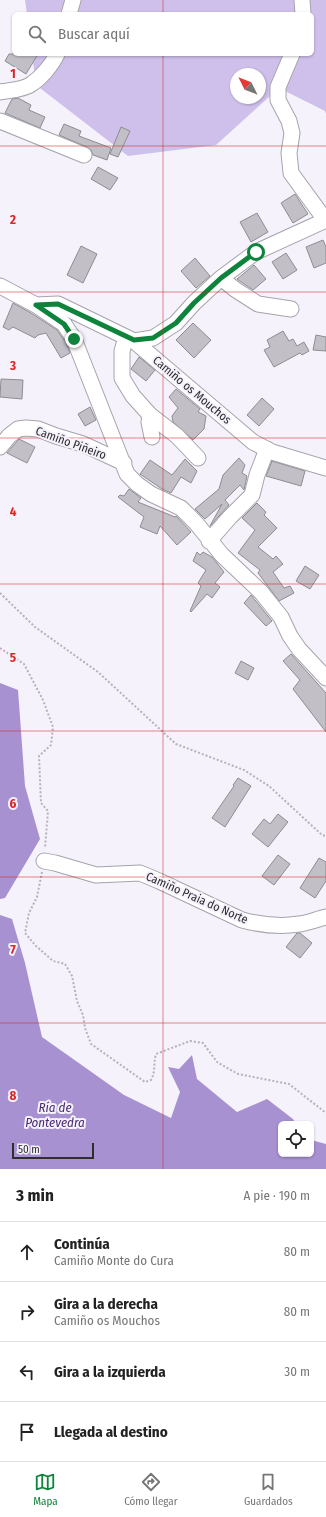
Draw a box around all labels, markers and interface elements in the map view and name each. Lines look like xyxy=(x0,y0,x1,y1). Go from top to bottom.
search box xyxy=(12,12,314,56)
icon: search xyxy=(26,23,48,45)
text: Buscar aquí xyxy=(58,25,130,43)
text: 1 xyxy=(10,66,16,81)
north arrow xyxy=(230,68,266,104)
text: 2 xyxy=(9,212,16,227)
route start xyxy=(247,243,265,261)
route end xyxy=(65,330,83,348)
street label: Camiño os Mouchos xyxy=(150,353,234,427)
text: 3 xyxy=(9,358,16,373)
street label: Camiño Piñeiro xyxy=(34,424,108,462)
text: 4 xyxy=(10,504,17,519)
text: 5 xyxy=(10,650,16,665)
text: 6 xyxy=(10,796,17,811)
street label: Camiño Praia do Norte xyxy=(144,869,250,927)
text: 7 xyxy=(10,942,16,957)
text: 8 xyxy=(10,1088,17,1103)
water label: Ría de Pontevedra xyxy=(25,1100,85,1130)
map controls xyxy=(278,1121,314,1157)
button: locate xyxy=(278,1121,314,1157)
scale bar xyxy=(12,1141,94,1160)
text: 50 m xyxy=(18,1143,40,1156)
text: 3 min xyxy=(16,1185,54,1206)
text: A pie · 190 m xyxy=(243,1188,310,1203)
text: Continúa xyxy=(54,1235,110,1253)
icon: ahead xyxy=(16,1241,38,1263)
text: 80 m xyxy=(284,1244,310,1259)
text: Camiño Monte do Cura xyxy=(54,1253,174,1268)
text: Gira a la derecha xyxy=(54,1295,158,1313)
icon: right xyxy=(16,1301,38,1323)
text: 80 m xyxy=(284,1304,310,1319)
text: Camiño os Mouchos xyxy=(54,1313,160,1328)
icon: left xyxy=(16,1361,38,1383)
text: Gira a la izquierda xyxy=(54,1363,166,1381)
text: 30 m xyxy=(284,1364,310,1379)
icon: arrive xyxy=(16,1421,38,1443)
text: Llegada al destino xyxy=(54,1423,168,1441)
tab: Mapa xyxy=(33,1471,58,1508)
tab: Cómo llegar xyxy=(124,1471,178,1508)
tab: Guardados xyxy=(244,1471,293,1508)

